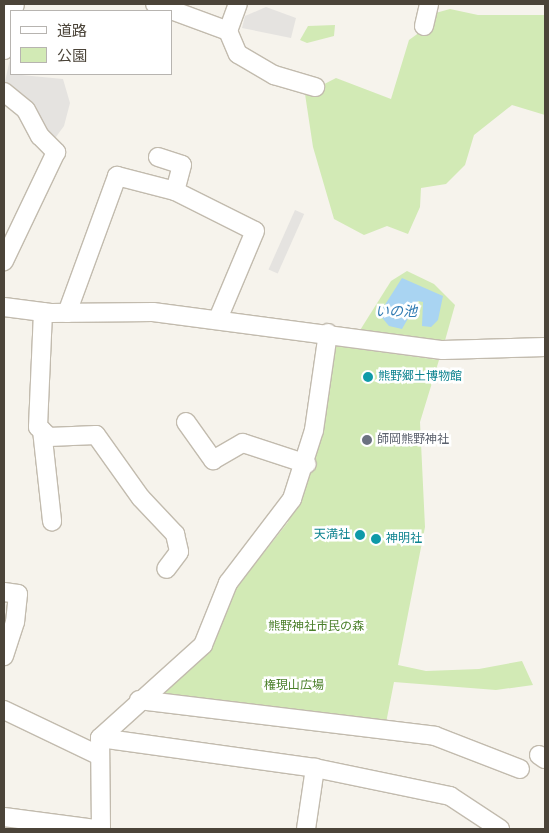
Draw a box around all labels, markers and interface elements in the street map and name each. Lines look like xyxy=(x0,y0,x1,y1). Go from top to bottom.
legend xyxy=(10,10,172,75)
text: 道路 xyxy=(57,22,87,39)
text: 公園 xyxy=(57,47,87,64)
water label: いの池 xyxy=(375,303,417,319)
place label: 熊野郷土博物館 xyxy=(378,370,462,384)
marker: 熊野郷土博物館 xyxy=(362,371,374,383)
place label: 師岡熊野神社 xyxy=(377,433,449,447)
marker: 師岡熊野神社 xyxy=(361,434,373,446)
place label: 天満社 xyxy=(314,528,350,542)
marker: 天満社 xyxy=(354,529,366,541)
place label: 神明社 xyxy=(386,532,422,546)
marker: 神明社 xyxy=(370,533,382,545)
park label: 熊野神社市民の森 xyxy=(268,620,364,634)
park label: 権現山広場 xyxy=(264,679,324,693)

